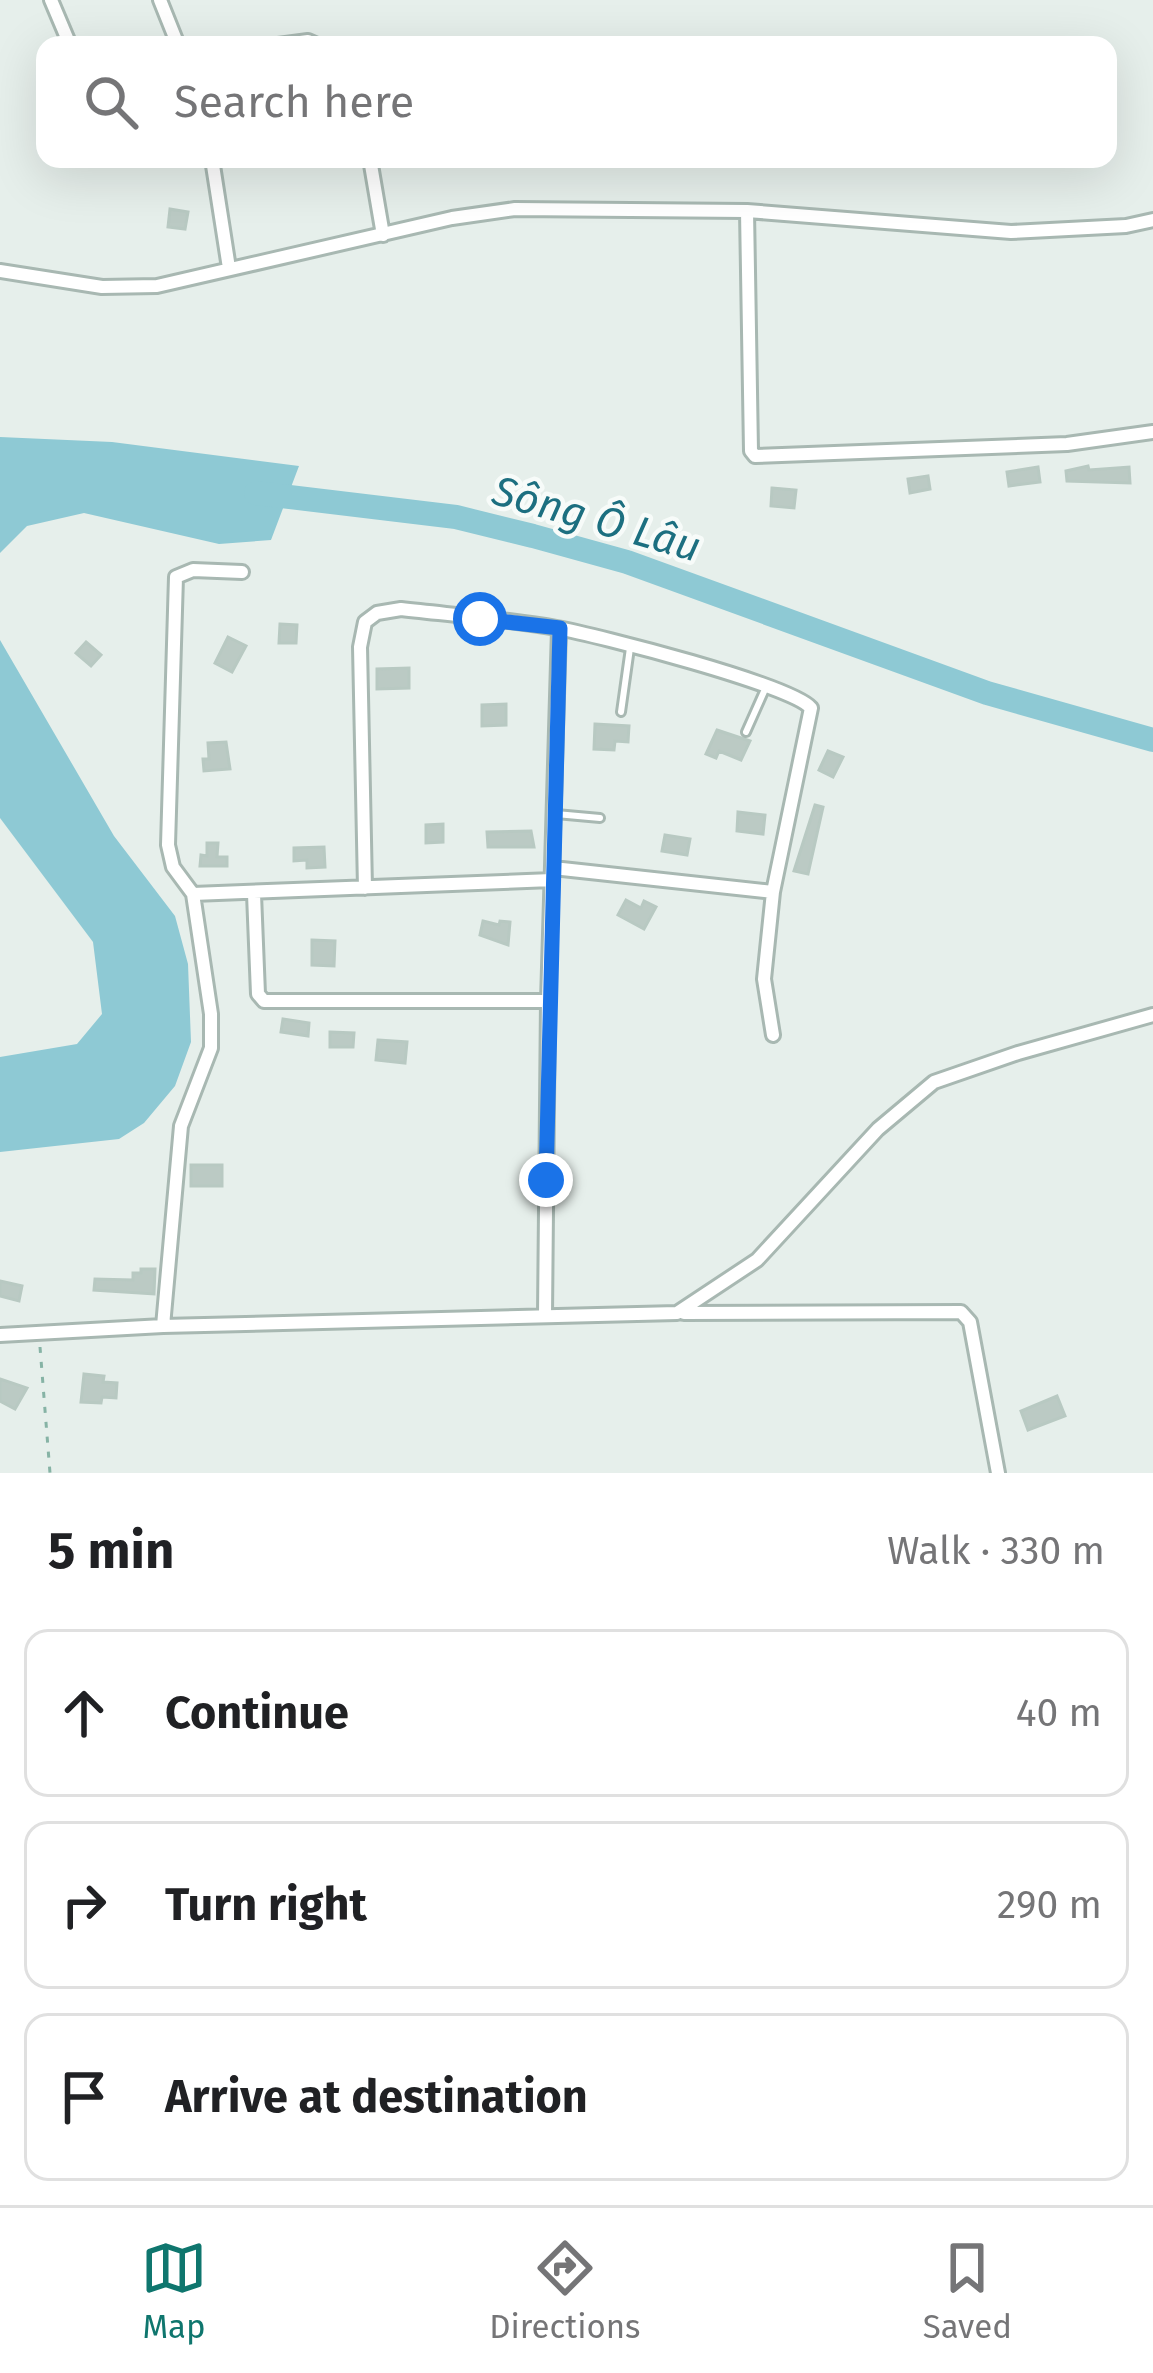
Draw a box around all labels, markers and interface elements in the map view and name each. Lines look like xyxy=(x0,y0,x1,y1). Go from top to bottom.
search box xyxy=(36,36,1117,168)
icon: search xyxy=(78,69,144,135)
text: Search here xyxy=(174,75,414,129)
water label: Sông Ô Lâu xyxy=(486,465,706,572)
route start xyxy=(453,592,507,646)
route end xyxy=(519,1153,573,1207)
text: 5 min xyxy=(48,1520,174,1582)
text: Walk · 330 m xyxy=(887,1528,1105,1574)
icon: ahead xyxy=(51,1680,117,1746)
text: Continue xyxy=(165,1686,349,1740)
text: 40 m xyxy=(1016,1690,1102,1736)
icon: right xyxy=(51,1872,117,1938)
text: Turn right xyxy=(165,1878,367,1932)
text: 290 m xyxy=(997,1882,1102,1928)
icon: arrive xyxy=(51,2064,117,2130)
text: Arrive at destination xyxy=(165,2070,588,2124)
tab: Map xyxy=(141,2235,207,2347)
tab: Directions xyxy=(489,2235,641,2347)
tab: Saved xyxy=(923,2235,1012,2347)

